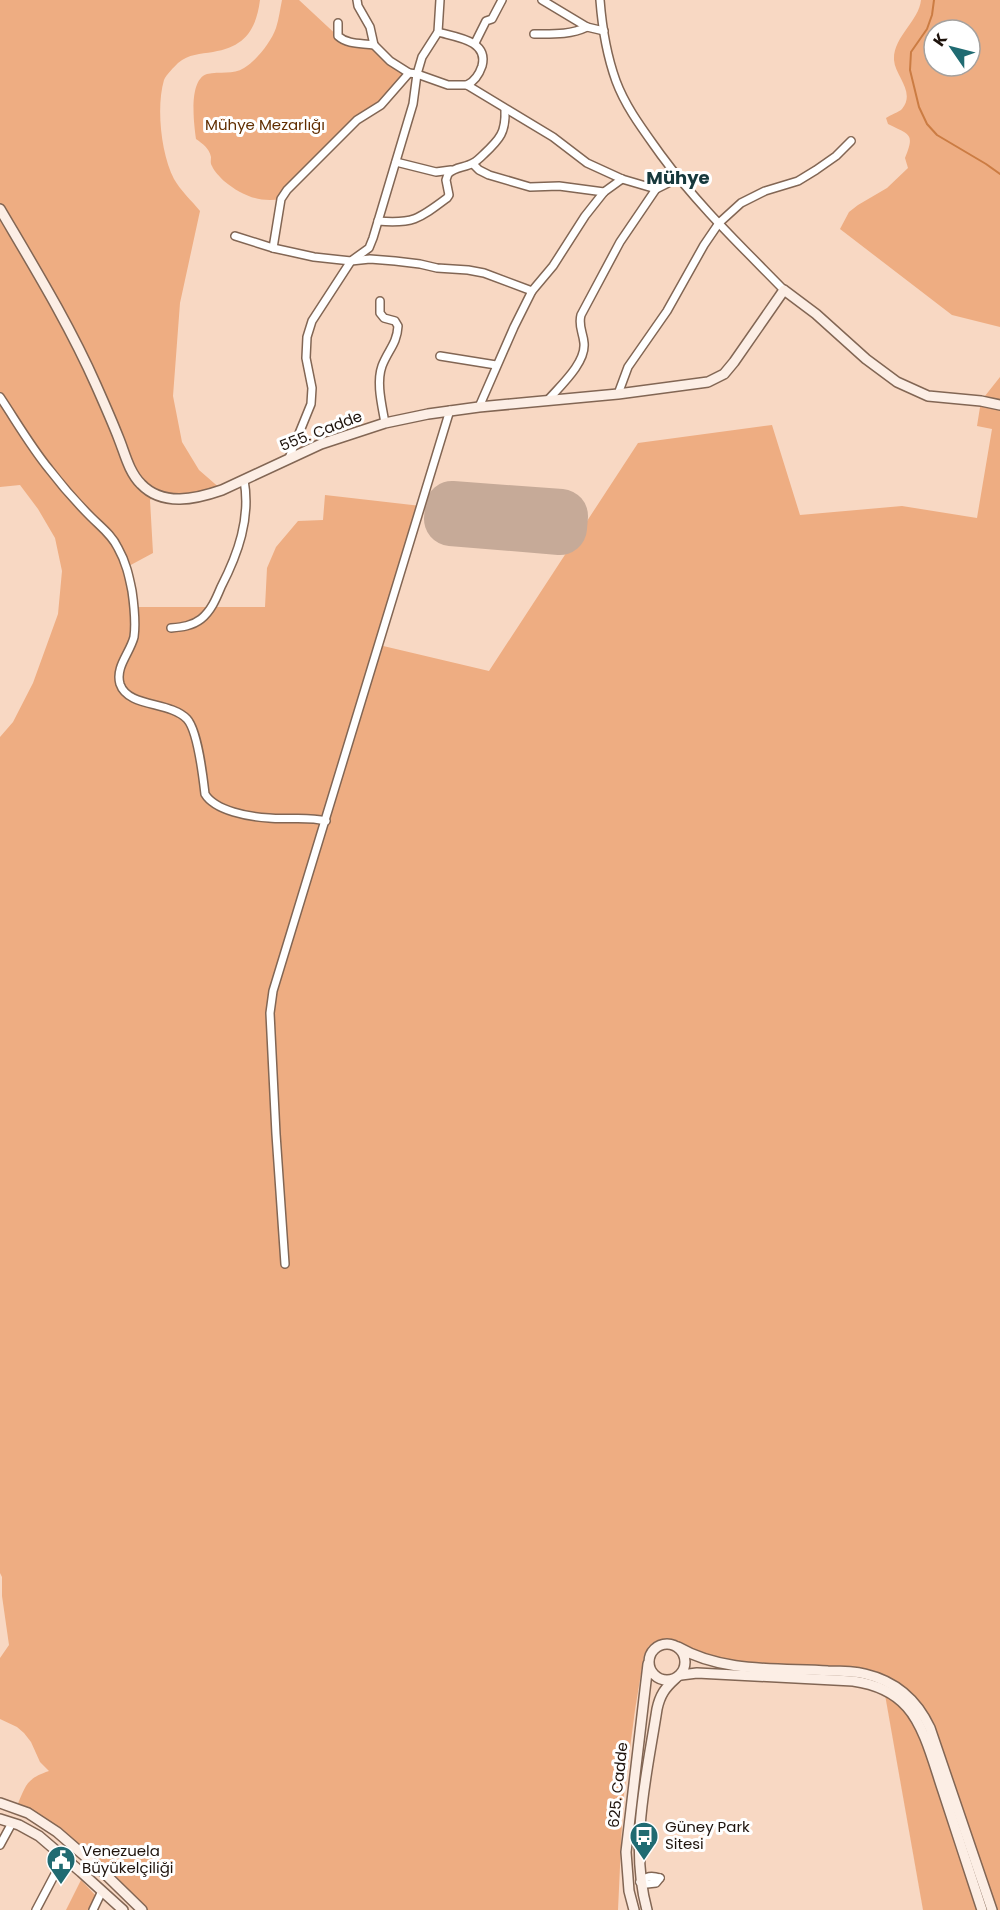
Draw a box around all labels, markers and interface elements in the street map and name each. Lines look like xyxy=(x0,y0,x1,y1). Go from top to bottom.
north arrow xyxy=(922,18,982,78)
text: K xyxy=(928,29,953,51)
park label: Mühye Mezarlığı xyxy=(205,114,325,135)
district label: Mühye xyxy=(646,165,710,190)
street label: 555. Cadde xyxy=(277,405,365,456)
street label: 625. Cadde xyxy=(603,1741,632,1829)
place label: Güney Park Sitesi xyxy=(665,1816,750,1854)
bus stop icon: Güney Park Sitesi xyxy=(628,1820,660,1862)
place label: Venezuela Büyükelçiliği xyxy=(82,1840,174,1878)
public building icon: Venezuela Büyükelçiliği xyxy=(45,1844,77,1886)

